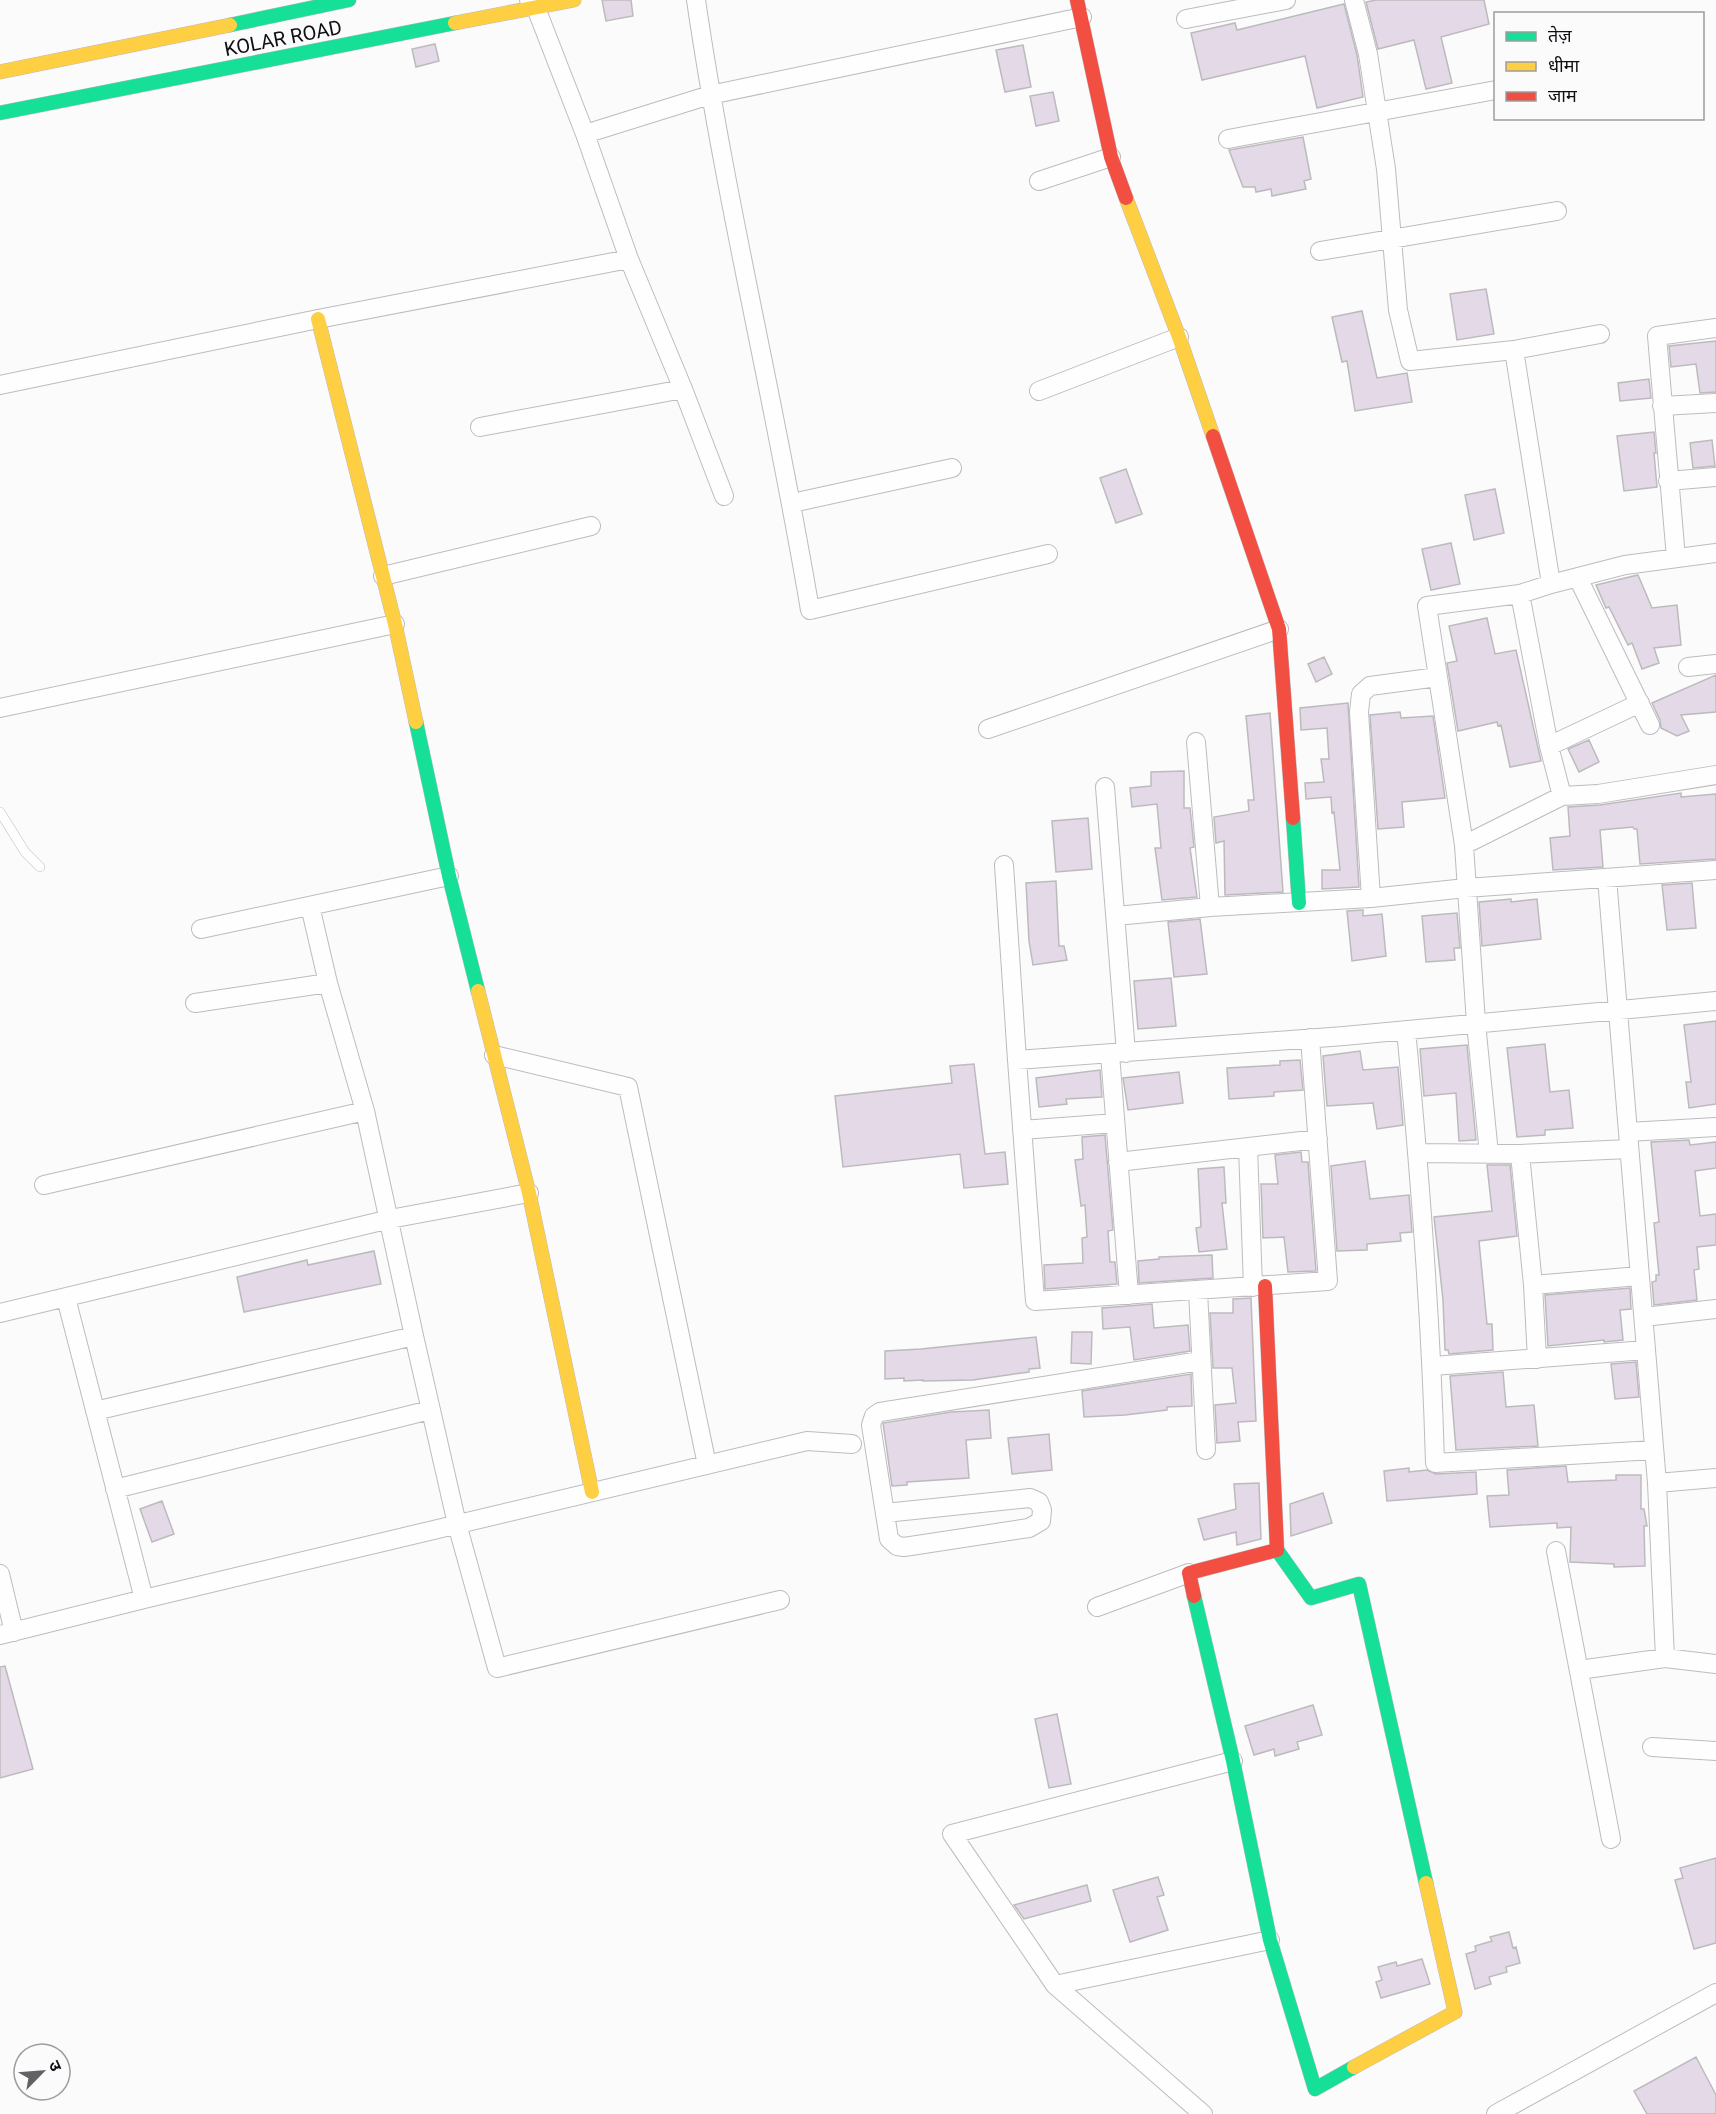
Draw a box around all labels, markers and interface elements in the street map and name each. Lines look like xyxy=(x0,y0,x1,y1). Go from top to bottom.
legend xyxy=(1494,12,1704,120)
street label: KOLAR ROAD xyxy=(222,15,344,61)
text: तेज़ xyxy=(1548,25,1572,46)
text: धीमा xyxy=(1548,55,1579,76)
text: जाम xyxy=(1548,85,1578,106)
north arrow xyxy=(12,2042,72,2102)
text: उ xyxy=(45,2058,66,2075)

